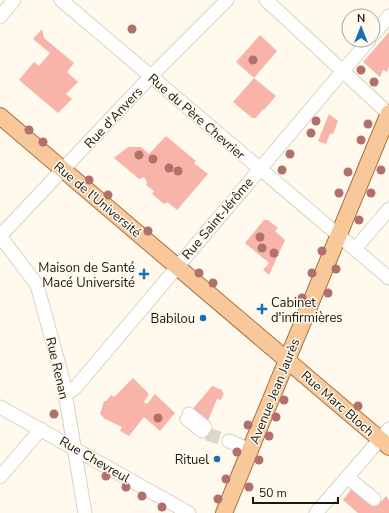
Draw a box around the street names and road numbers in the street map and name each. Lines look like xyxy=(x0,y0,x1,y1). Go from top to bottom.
street label: Rue du Père Chevrier xyxy=(144,70,249,164)
street label: Rue d'Anvers xyxy=(81,83,147,152)
street label: Rue de l'Université xyxy=(50,158,145,242)
street label: Rue Saint-Jérôme xyxy=(178,174,258,264)
street label: Rue Renan xyxy=(41,335,73,401)
street label: Avenue Jean Jaurès xyxy=(246,336,304,447)
street label: Rue Marc Bloch xyxy=(297,367,378,441)
street label: Rue Chevreul xyxy=(56,432,133,487)

